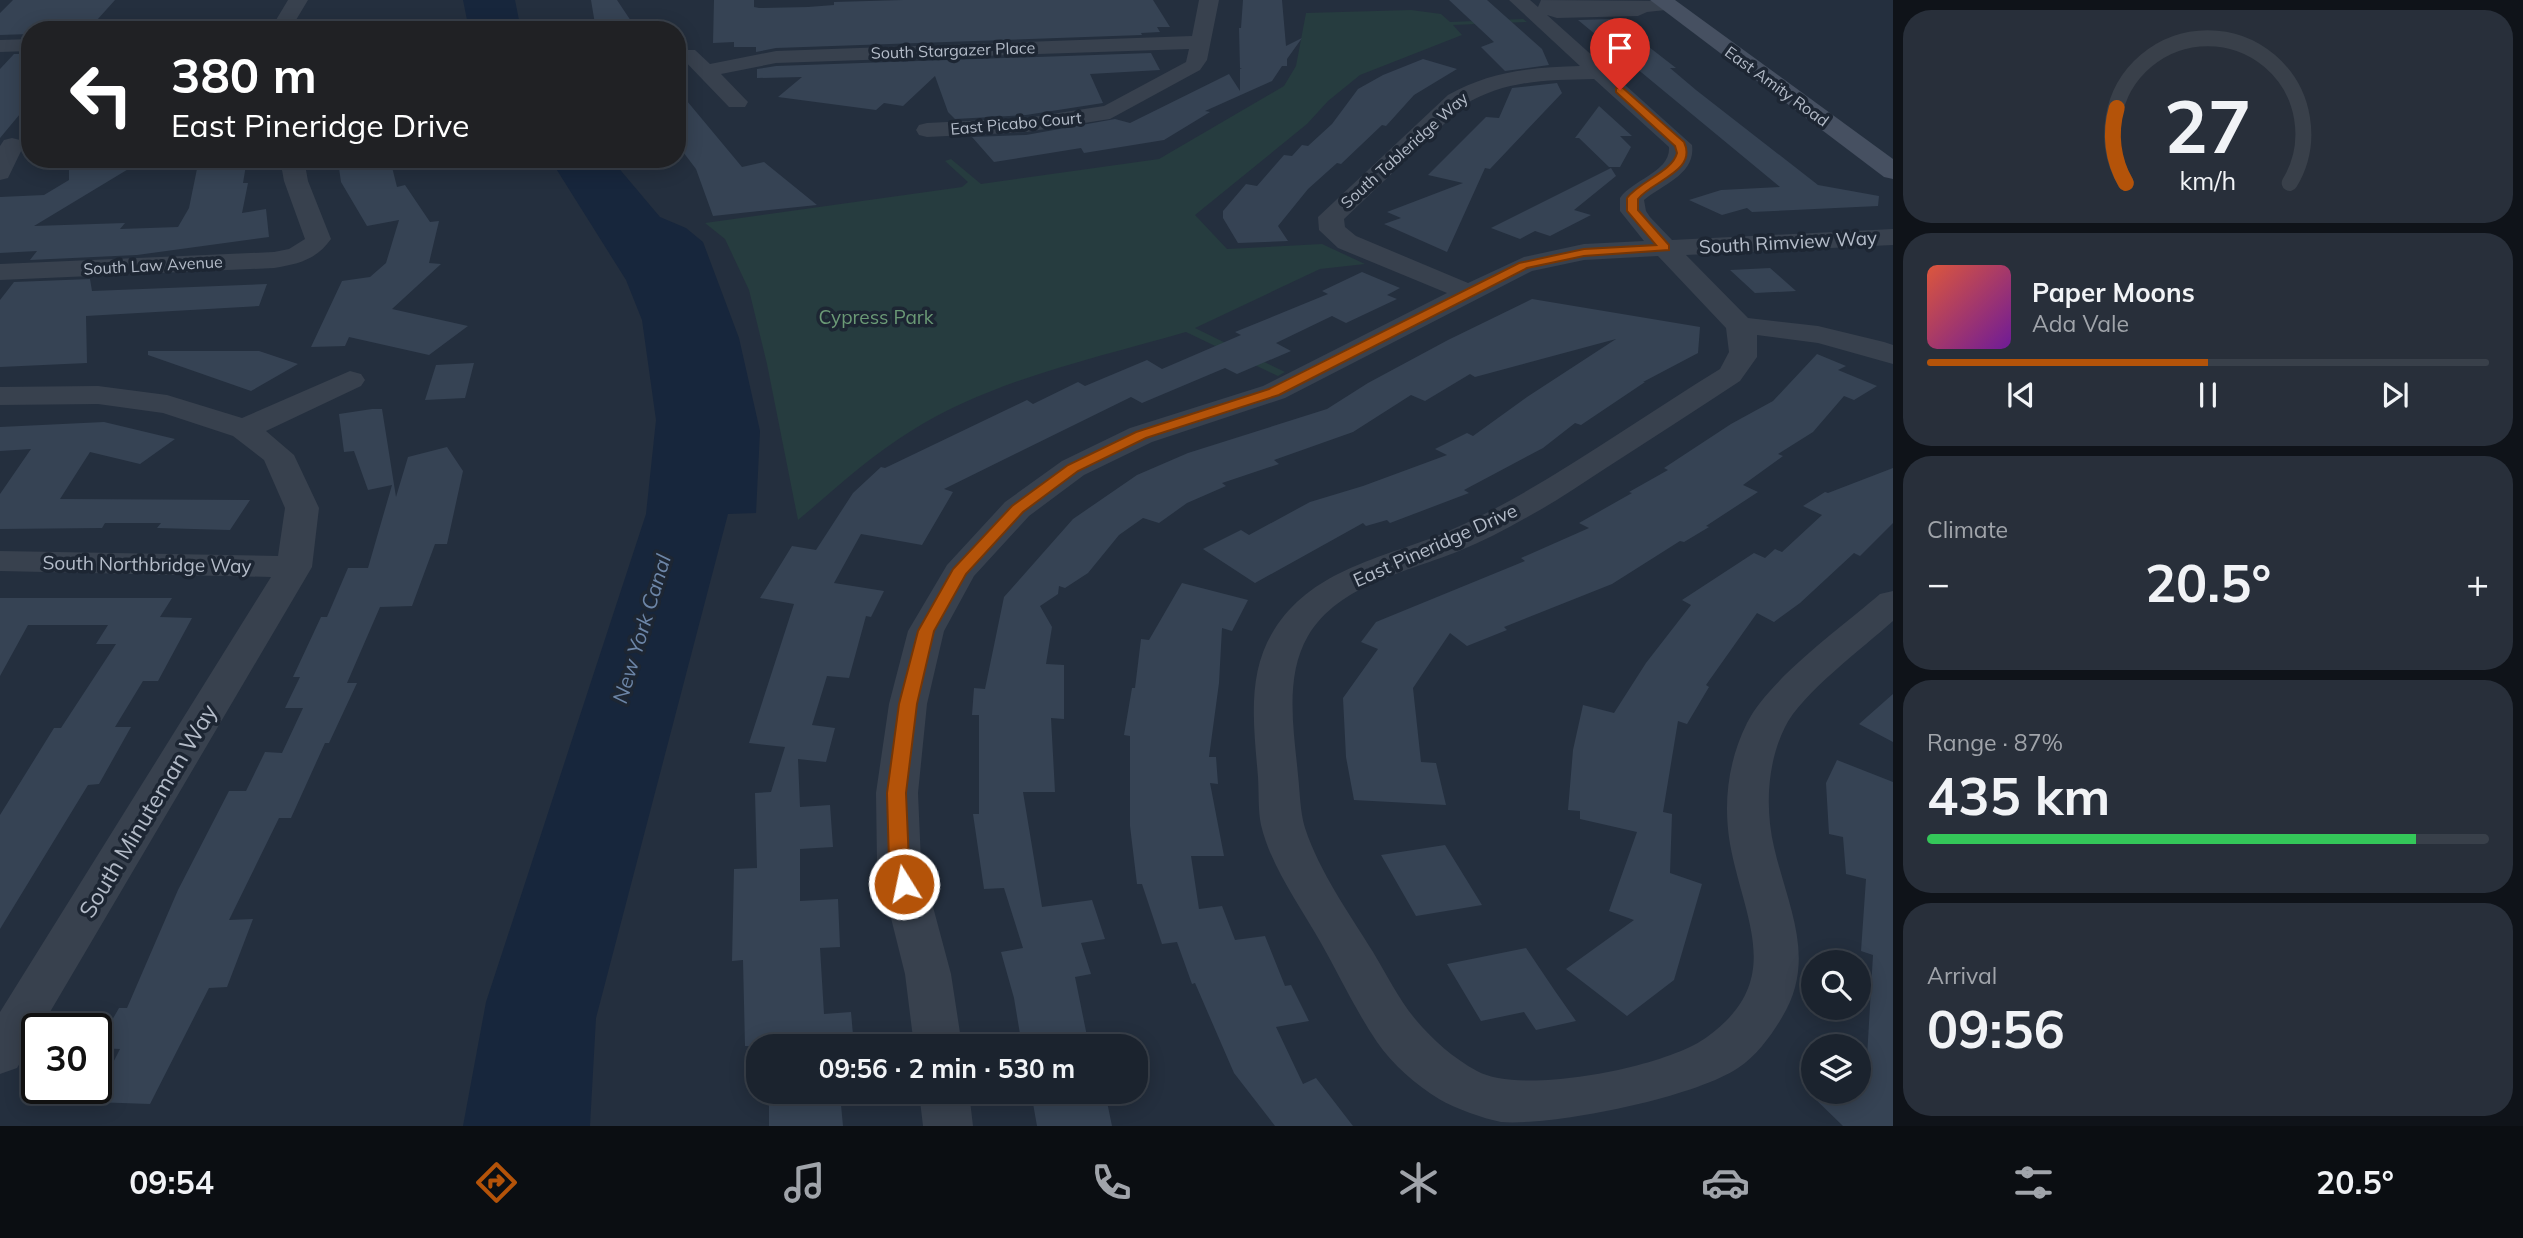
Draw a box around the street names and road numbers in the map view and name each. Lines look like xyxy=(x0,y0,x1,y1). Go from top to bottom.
street label: South Stargazer Place xyxy=(870,37,1036,63)
street label: East Amity Road xyxy=(1721,42,1833,130)
street label: South Tableridge Way xyxy=(1336,87,1472,212)
street label: East Picabo Court xyxy=(950,107,1083,139)
street label: South Rimview Way xyxy=(1698,225,1878,259)
street label: South Law Avenue xyxy=(83,251,223,279)
street label: East Pineridge Drive xyxy=(1349,498,1521,592)
street label: South Northbridge Way xyxy=(42,550,252,578)
street label: South Minuteman Way xyxy=(72,699,223,923)

